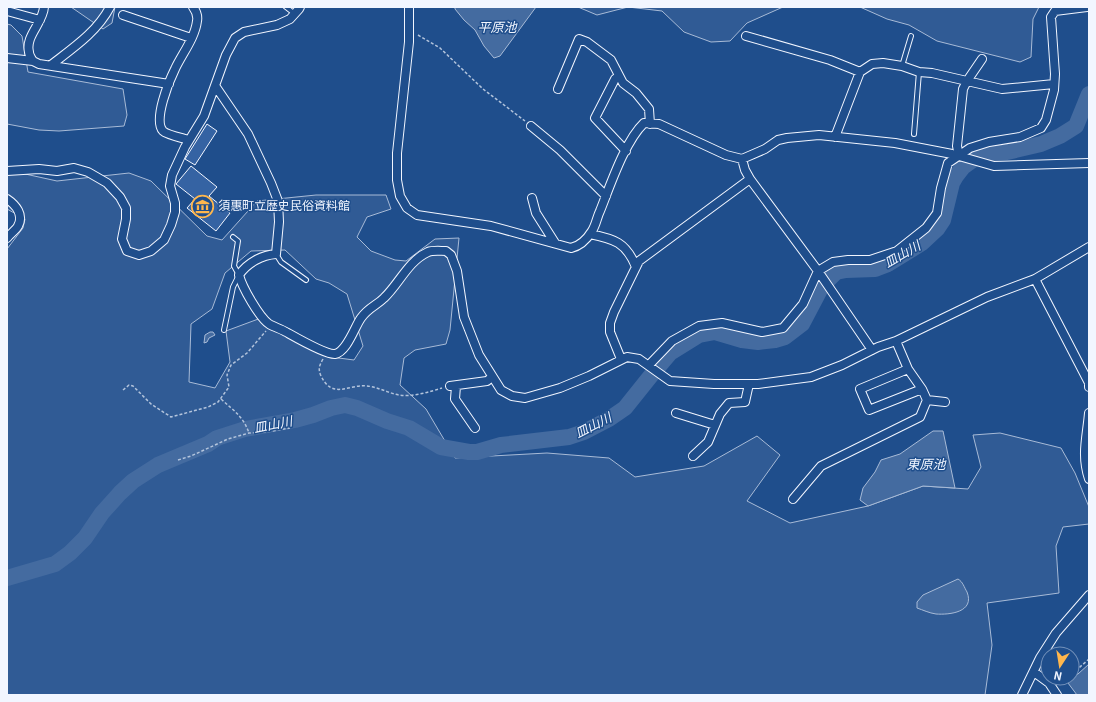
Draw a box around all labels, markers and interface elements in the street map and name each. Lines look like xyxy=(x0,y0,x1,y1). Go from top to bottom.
water label: 平原池 xyxy=(477,17,518,36)
museum icon: 須惠町立歴史民俗資料館 xyxy=(190,193,216,219)
place label: 須惠町立歴史民俗資料館 xyxy=(218,196,350,213)
water label: 皿山川 xyxy=(880,235,925,272)
water label: 皿山川 xyxy=(571,406,616,442)
water label: 皿山川 xyxy=(252,410,296,437)
water label: 東原池 xyxy=(906,454,947,473)
north arrow xyxy=(1040,646,1080,686)
text: N xyxy=(1052,668,1063,685)

